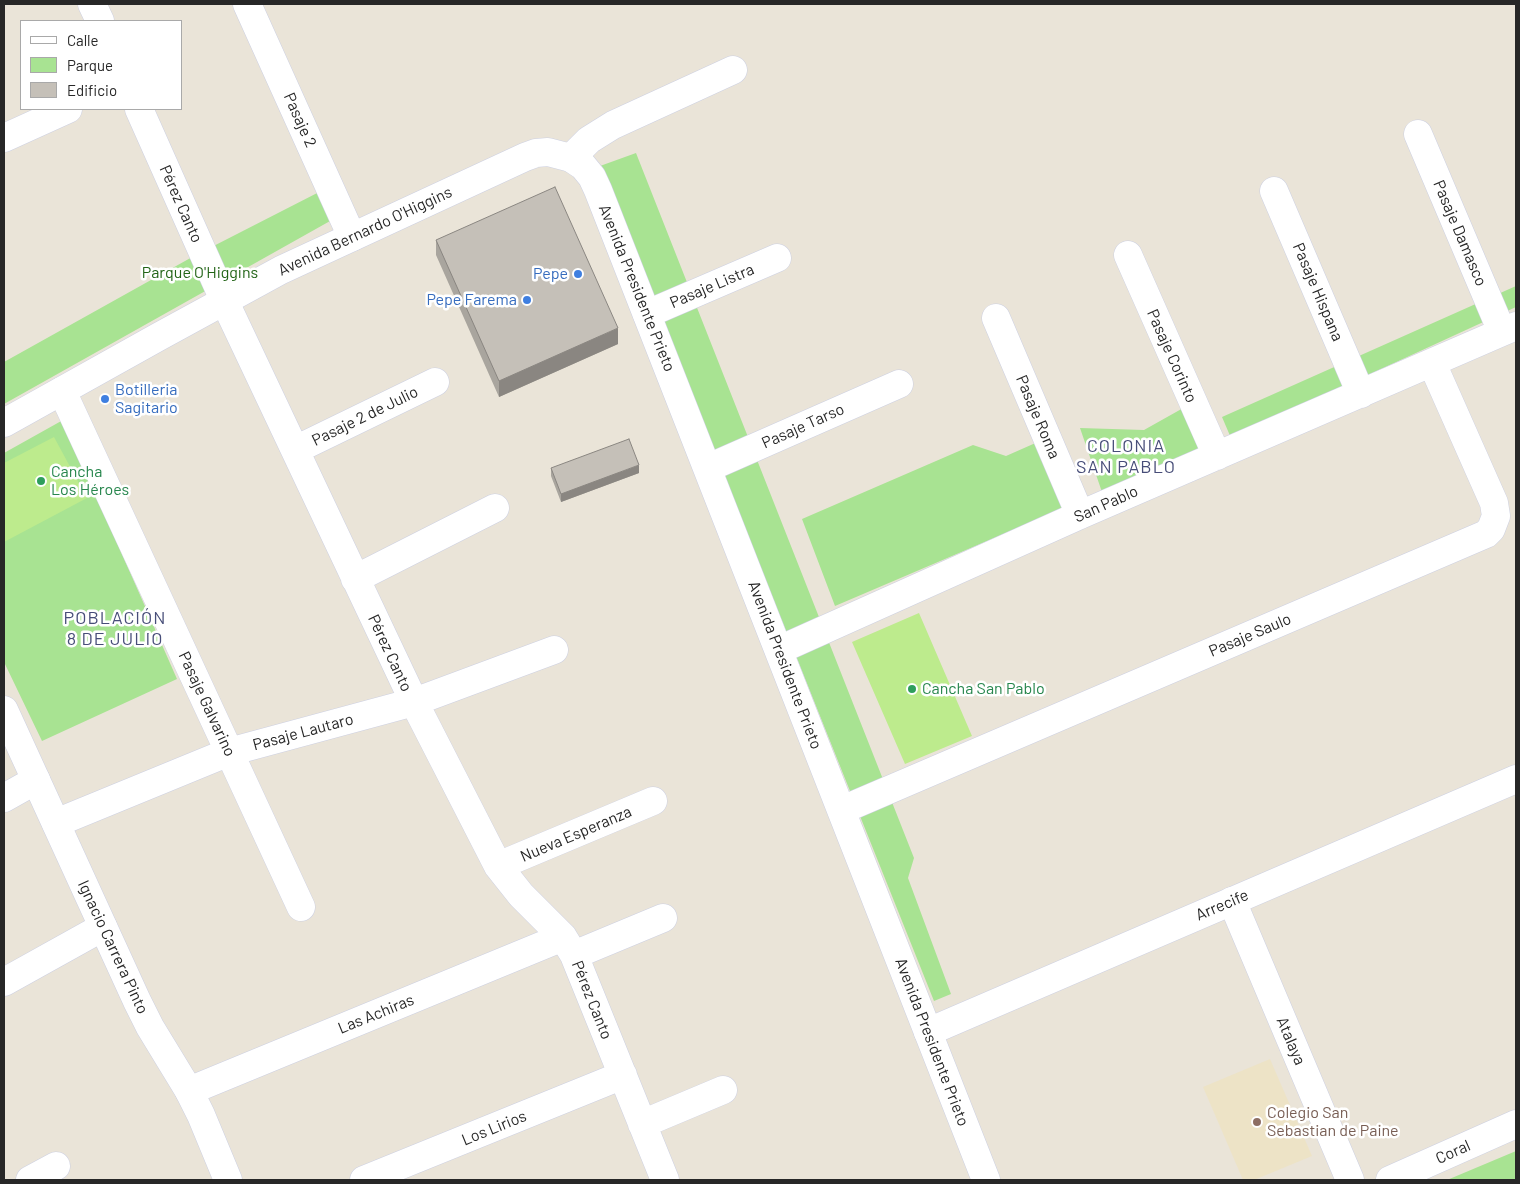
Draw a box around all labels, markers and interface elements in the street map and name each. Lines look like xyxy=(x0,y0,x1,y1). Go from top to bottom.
legend xyxy=(20,20,182,110)
text: Calle xyxy=(67,31,99,49)
text: Parque xyxy=(67,56,113,74)
text: Edificio xyxy=(67,81,117,99)
street label: Pasaje 2 xyxy=(279,90,321,150)
street label: Pérez Canto xyxy=(155,162,207,246)
street label: Pasaje Damasco xyxy=(1429,177,1491,289)
street label: Avenida Bernardo O'Higgins xyxy=(275,182,455,280)
street label: Avenida Presidente Prieto xyxy=(595,202,679,374)
street label: Pasaje Hispana xyxy=(1289,240,1347,344)
street label: Pasaje Listra xyxy=(667,260,757,312)
park label: Parque O'Higgins xyxy=(142,263,258,283)
place label: Pepe xyxy=(533,264,568,284)
marker: Pepe xyxy=(572,268,584,280)
place label: Pepe Farema xyxy=(426,290,517,310)
marker: Pepe Farema xyxy=(521,294,533,306)
street label: Pasaje Corinto xyxy=(1143,306,1201,406)
street label: Pasaje Roma xyxy=(1012,372,1064,462)
place label: Botilleria Sagitario xyxy=(115,380,178,418)
street label: Pasaje 2 de Julio xyxy=(309,382,421,450)
marker: Botilleria Sagitario xyxy=(99,393,111,405)
street label: Pasaje Tarso xyxy=(759,399,847,453)
district label: COLONIA SAN PABLO xyxy=(1075,435,1177,478)
place label: Cancha Los Héroes xyxy=(51,462,129,500)
marker: Cancha Los Héroes xyxy=(35,475,47,487)
street label: San Pablo xyxy=(1071,481,1141,527)
street label: Avenida Presidente Prieto xyxy=(744,578,826,752)
district label: POBLACIÓN 8 DE JULIO xyxy=(62,607,168,650)
street label: Pasaje Saulo xyxy=(1206,609,1294,661)
street label: Pérez Canto xyxy=(364,611,416,695)
street label: Pasaje Galvarino xyxy=(174,649,240,759)
place label: Cancha San Pablo xyxy=(922,679,1045,699)
marker: Cancha San Pablo xyxy=(906,683,918,695)
street label: Pasaje Lautaro xyxy=(251,709,355,755)
street label: Nueva Esperanza xyxy=(517,802,635,866)
street label: Ignacio Carrera Pinto xyxy=(74,877,152,1017)
street label: Arrecife xyxy=(1193,885,1251,925)
street label: Avenida Presidente Prieto xyxy=(891,955,973,1129)
street label: Pérez Canto xyxy=(568,958,616,1042)
street label: Las Achiras xyxy=(335,990,417,1038)
street label: Atalaya xyxy=(1272,1014,1310,1068)
place label: Colegio San Sebastian de Paine xyxy=(1267,1103,1399,1141)
street label: Los Lirios xyxy=(459,1106,529,1150)
marker: Colegio San Sebastian de Paine xyxy=(1251,1116,1263,1128)
street label: Coral xyxy=(1433,1136,1473,1168)

